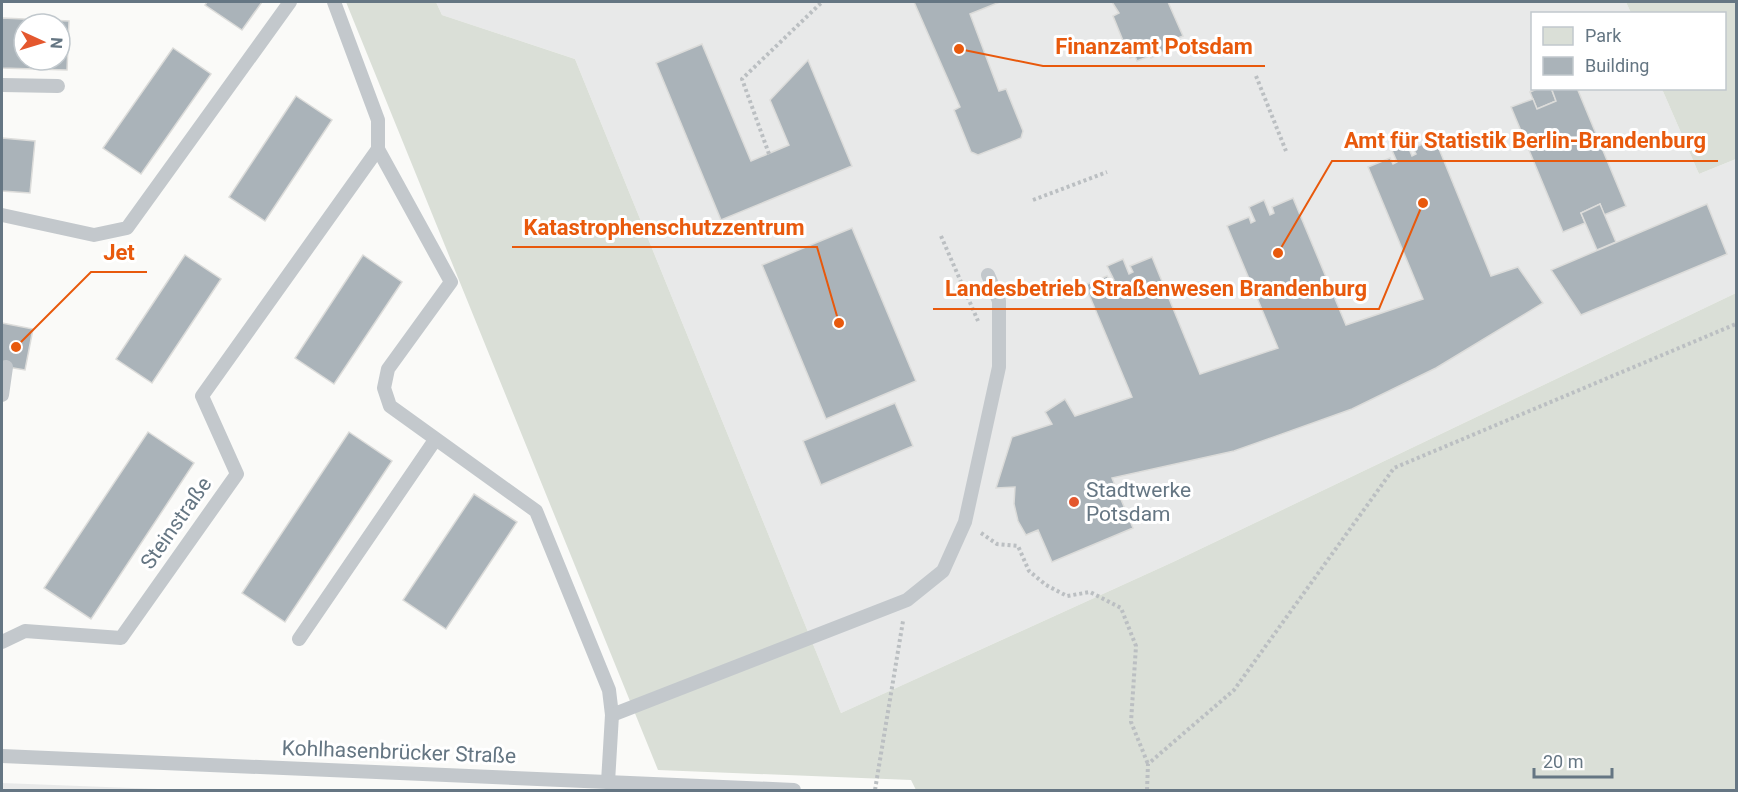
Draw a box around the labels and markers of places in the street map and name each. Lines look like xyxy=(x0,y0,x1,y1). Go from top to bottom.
callout: Finanzamt Potsdam xyxy=(1043,26,1265,66)
callout: Amt für Statistik Berlin-Brandenburg xyxy=(1332,121,1718,161)
callout: Katastrophenschutzzentrum xyxy=(512,207,817,247)
callout: Jet xyxy=(91,232,147,272)
callout: Landesbetrieb Straßenwesen Brandenburg xyxy=(933,269,1379,309)
place label: Stadtwerke Potsdam xyxy=(1086,478,1191,526)
marker: Stadtwerke Potsdam xyxy=(1067,495,1081,509)

